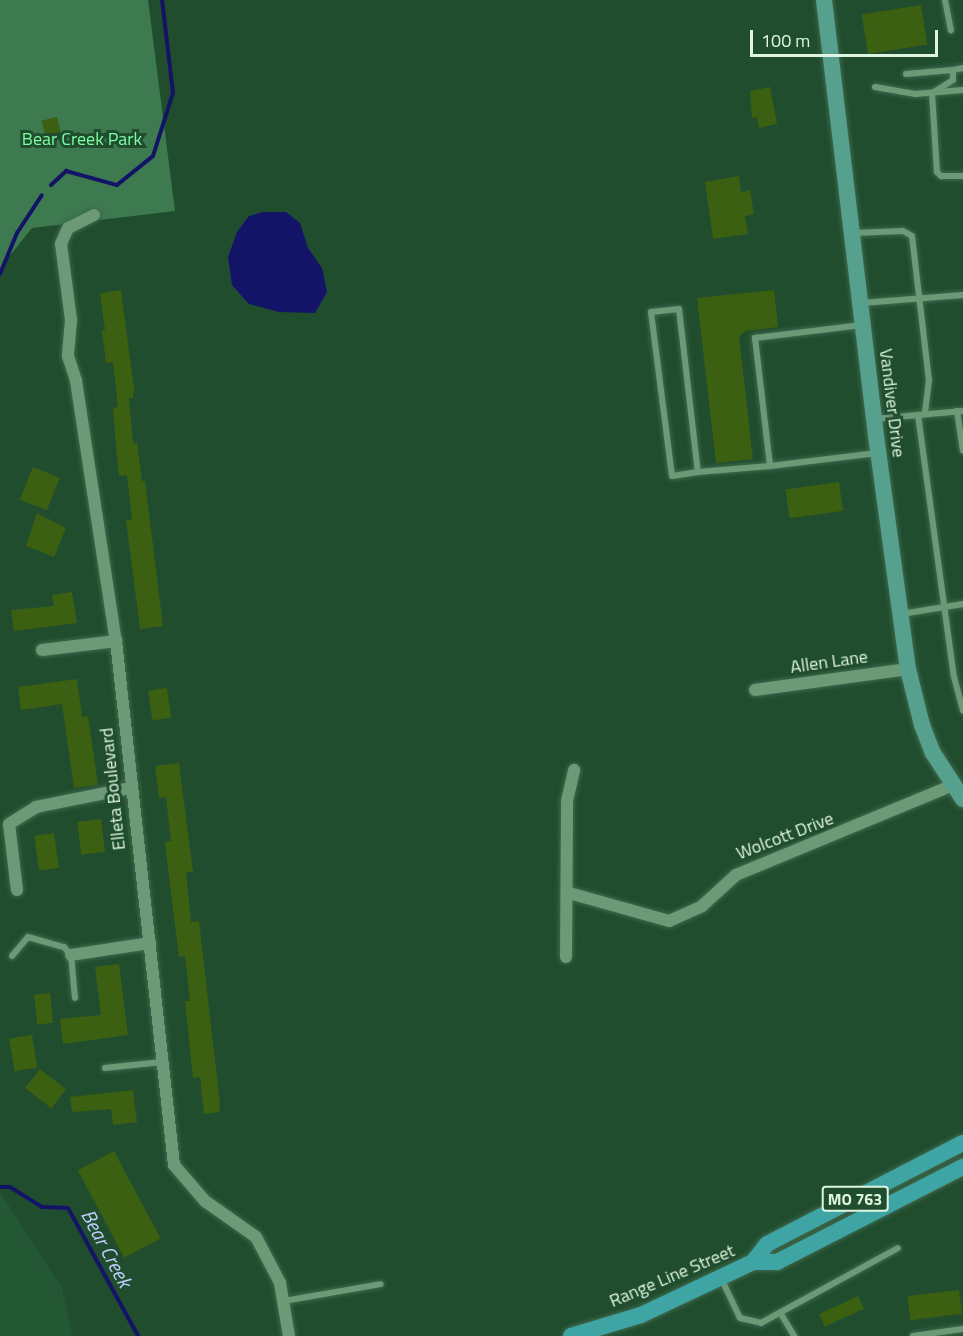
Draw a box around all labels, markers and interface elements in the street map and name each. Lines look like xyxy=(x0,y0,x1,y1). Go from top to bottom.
scale bar xyxy=(753,18,940,56)
text: 100 m xyxy=(761,27,810,54)
park label: Bear Creek Park xyxy=(22,128,142,150)
street label: Vandiver Drive xyxy=(875,347,909,459)
street label: Allen Lane xyxy=(789,646,869,678)
street label: Elleta Boulevard xyxy=(96,727,130,851)
street label: Wolcott Drive xyxy=(733,808,837,864)
road number: MO 763 xyxy=(820,1186,890,1212)
water label: Bear Creek xyxy=(76,1205,138,1291)
street label: Range Line Street xyxy=(606,1240,738,1312)

